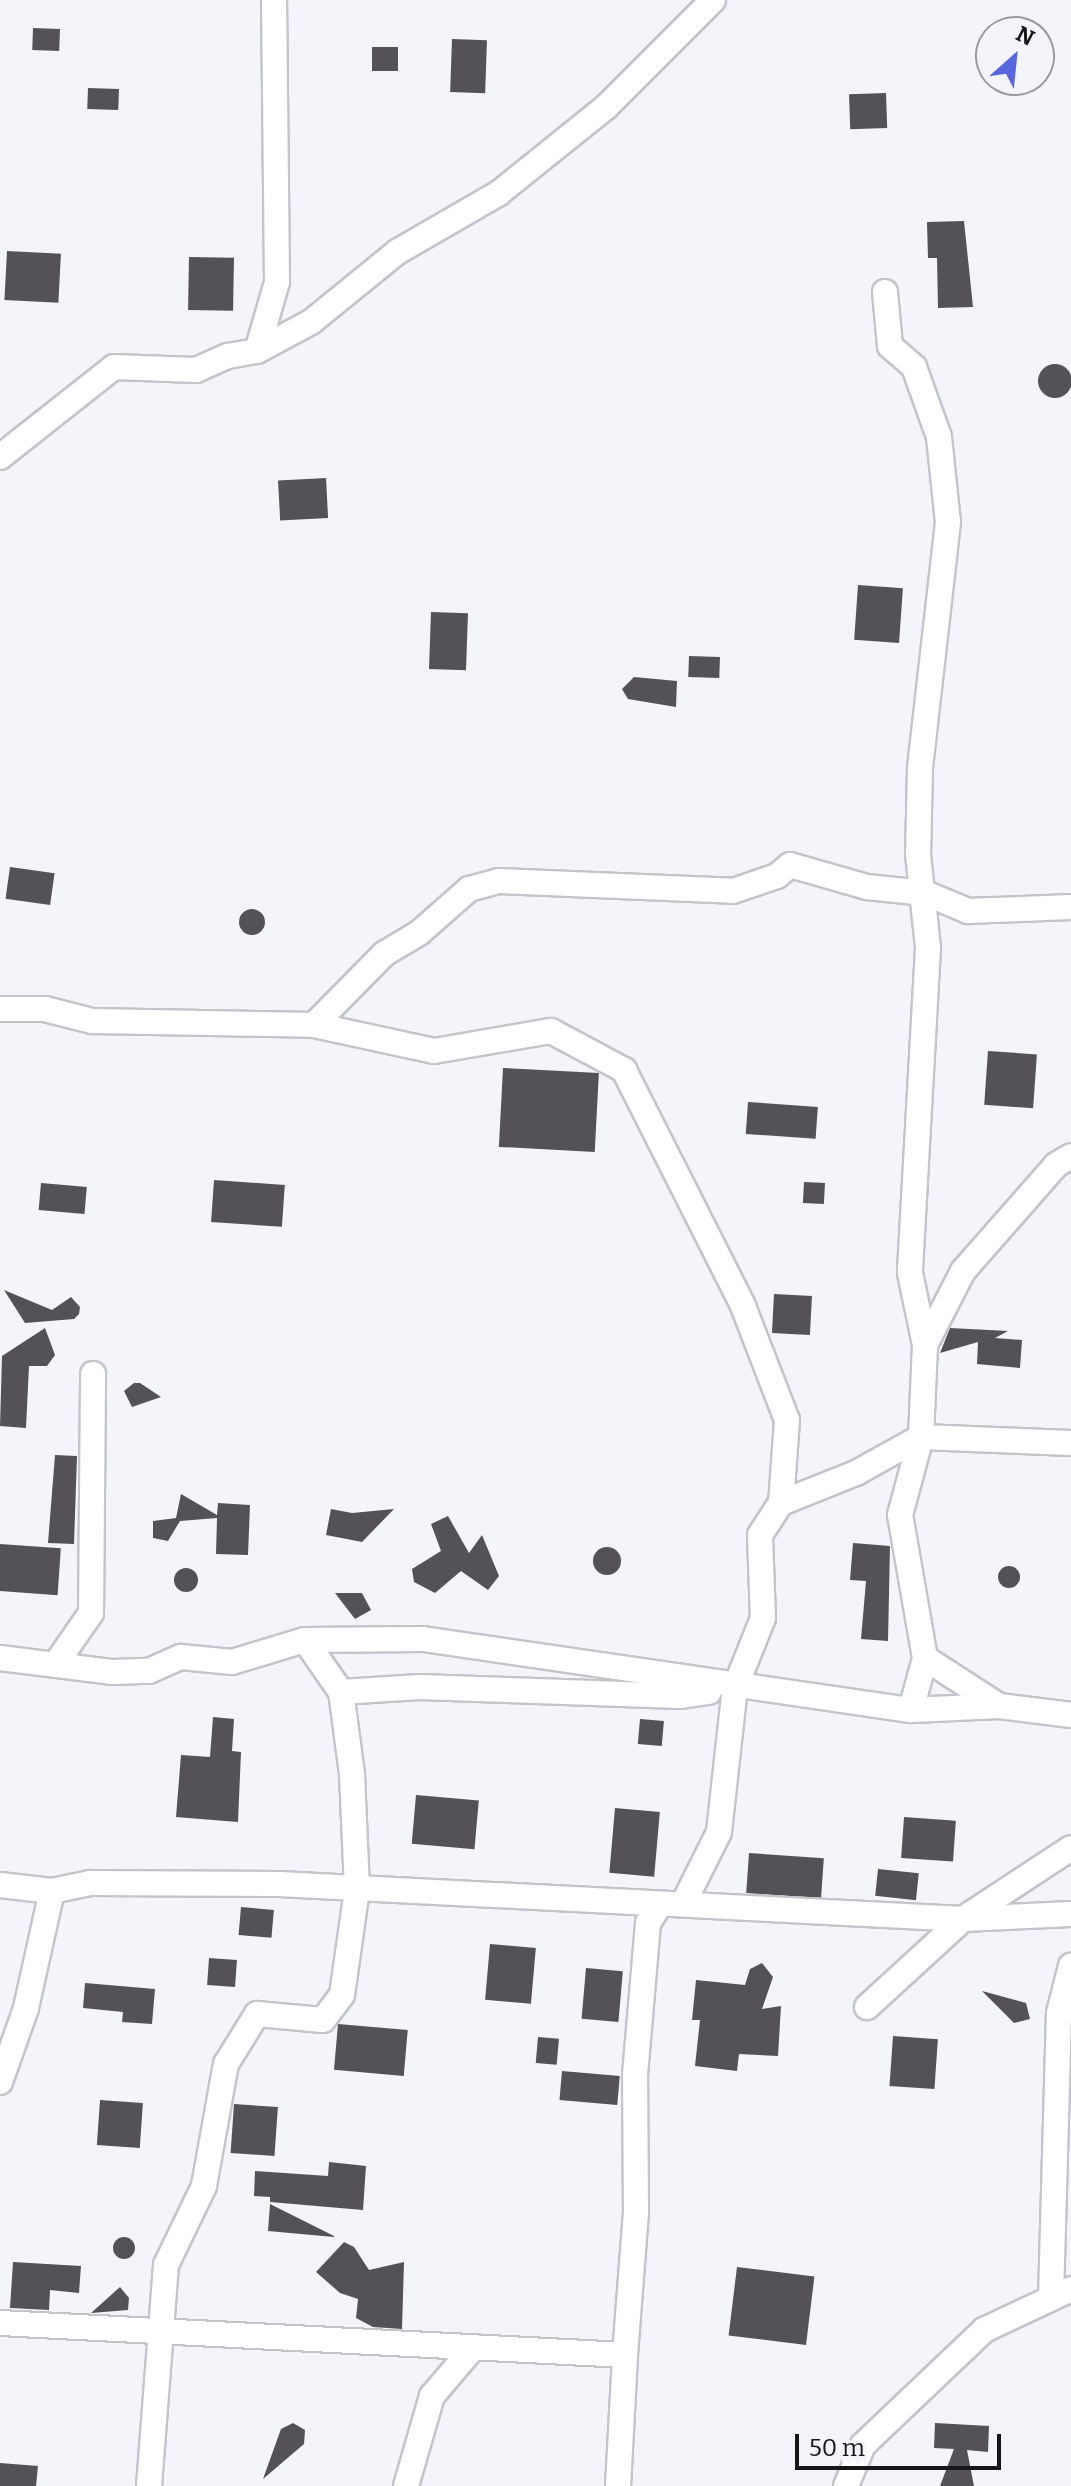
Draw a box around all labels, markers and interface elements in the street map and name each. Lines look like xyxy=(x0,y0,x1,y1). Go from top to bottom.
north arrow xyxy=(975,16,1055,96)
text: N xyxy=(1012,20,1039,52)
scale bar xyxy=(799,2418,1005,2468)
text: 50 m xyxy=(809,2434,865,2462)

